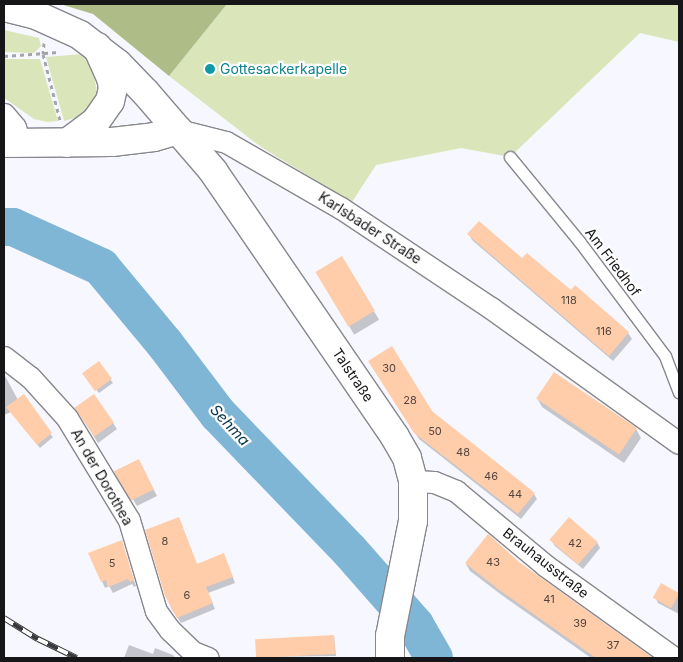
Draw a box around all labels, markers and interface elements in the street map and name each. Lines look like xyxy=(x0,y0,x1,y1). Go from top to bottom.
place label: Gottesackerkapelle xyxy=(220,61,347,77)
marker: Gottesackerkapelle xyxy=(204,63,216,75)
street label: Karlsbader Straße xyxy=(315,188,425,268)
street label: Am Friedhof xyxy=(582,225,644,299)
house number: 118 xyxy=(561,293,577,307)
house number: 116 xyxy=(596,324,612,338)
street label: Talstraße xyxy=(329,345,377,405)
house number: 30 xyxy=(382,361,396,375)
house number: 28 xyxy=(403,393,417,407)
water label: Sehma xyxy=(207,401,253,449)
house number: 50 xyxy=(428,424,442,438)
street label: An der Dorothea xyxy=(68,426,136,528)
house number: 48 xyxy=(456,445,470,459)
house number: 46 xyxy=(484,469,498,483)
house number: 44 xyxy=(508,487,522,501)
street label: Brauhausstraße xyxy=(500,524,592,602)
house number: 8 xyxy=(162,534,168,548)
house number: 42 xyxy=(568,536,582,550)
house number: 43 xyxy=(486,555,500,569)
house number: 5 xyxy=(109,556,115,570)
house number: 6 xyxy=(184,588,190,602)
house number: 41 xyxy=(543,592,555,606)
house number: 39 xyxy=(573,616,587,630)
house number: 37 xyxy=(606,638,620,652)

